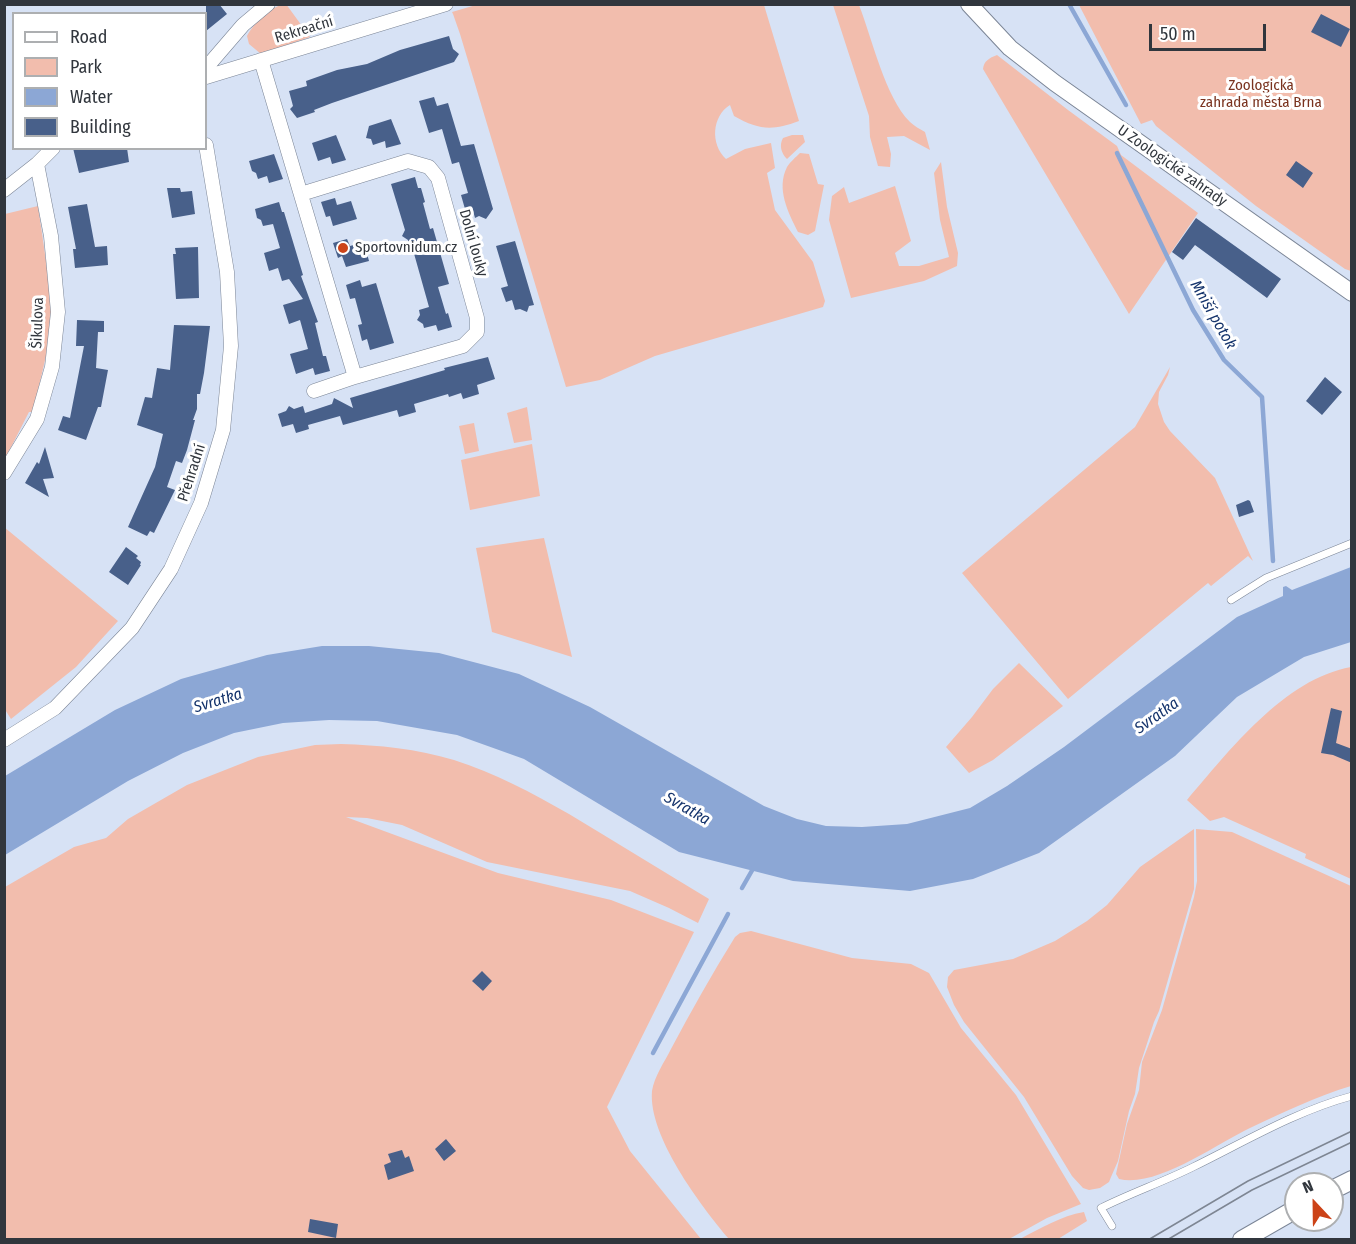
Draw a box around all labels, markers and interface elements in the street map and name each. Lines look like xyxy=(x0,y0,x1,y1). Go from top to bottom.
legend xyxy=(12,12,207,150)
scale bar xyxy=(1152,12,1269,50)
street label: Rekreační xyxy=(273,13,335,47)
text: 50 m xyxy=(1160,23,1196,45)
text: Road xyxy=(70,26,107,48)
text: Park xyxy=(70,56,102,78)
park label: Zoologická zahrada města Brna xyxy=(1200,77,1322,112)
text: Water xyxy=(70,86,113,108)
text: Building xyxy=(70,116,131,138)
street label: U Zoologické zahrady xyxy=(1114,121,1230,211)
street label: Dolní louky xyxy=(455,207,491,279)
place label: Sportovnidum.cz xyxy=(355,239,457,257)
marker: Sportovnidum.cz xyxy=(336,241,350,255)
water label: Mniší potok xyxy=(1186,277,1240,353)
street label: Šikulova xyxy=(28,297,48,349)
street label: Přehradní xyxy=(174,442,210,504)
water label: Svratka xyxy=(191,685,245,717)
water label: Svratka xyxy=(1131,694,1183,738)
water label: Svratka xyxy=(661,788,713,830)
north arrow xyxy=(1284,1172,1344,1232)
text: N xyxy=(1300,1176,1316,1197)

